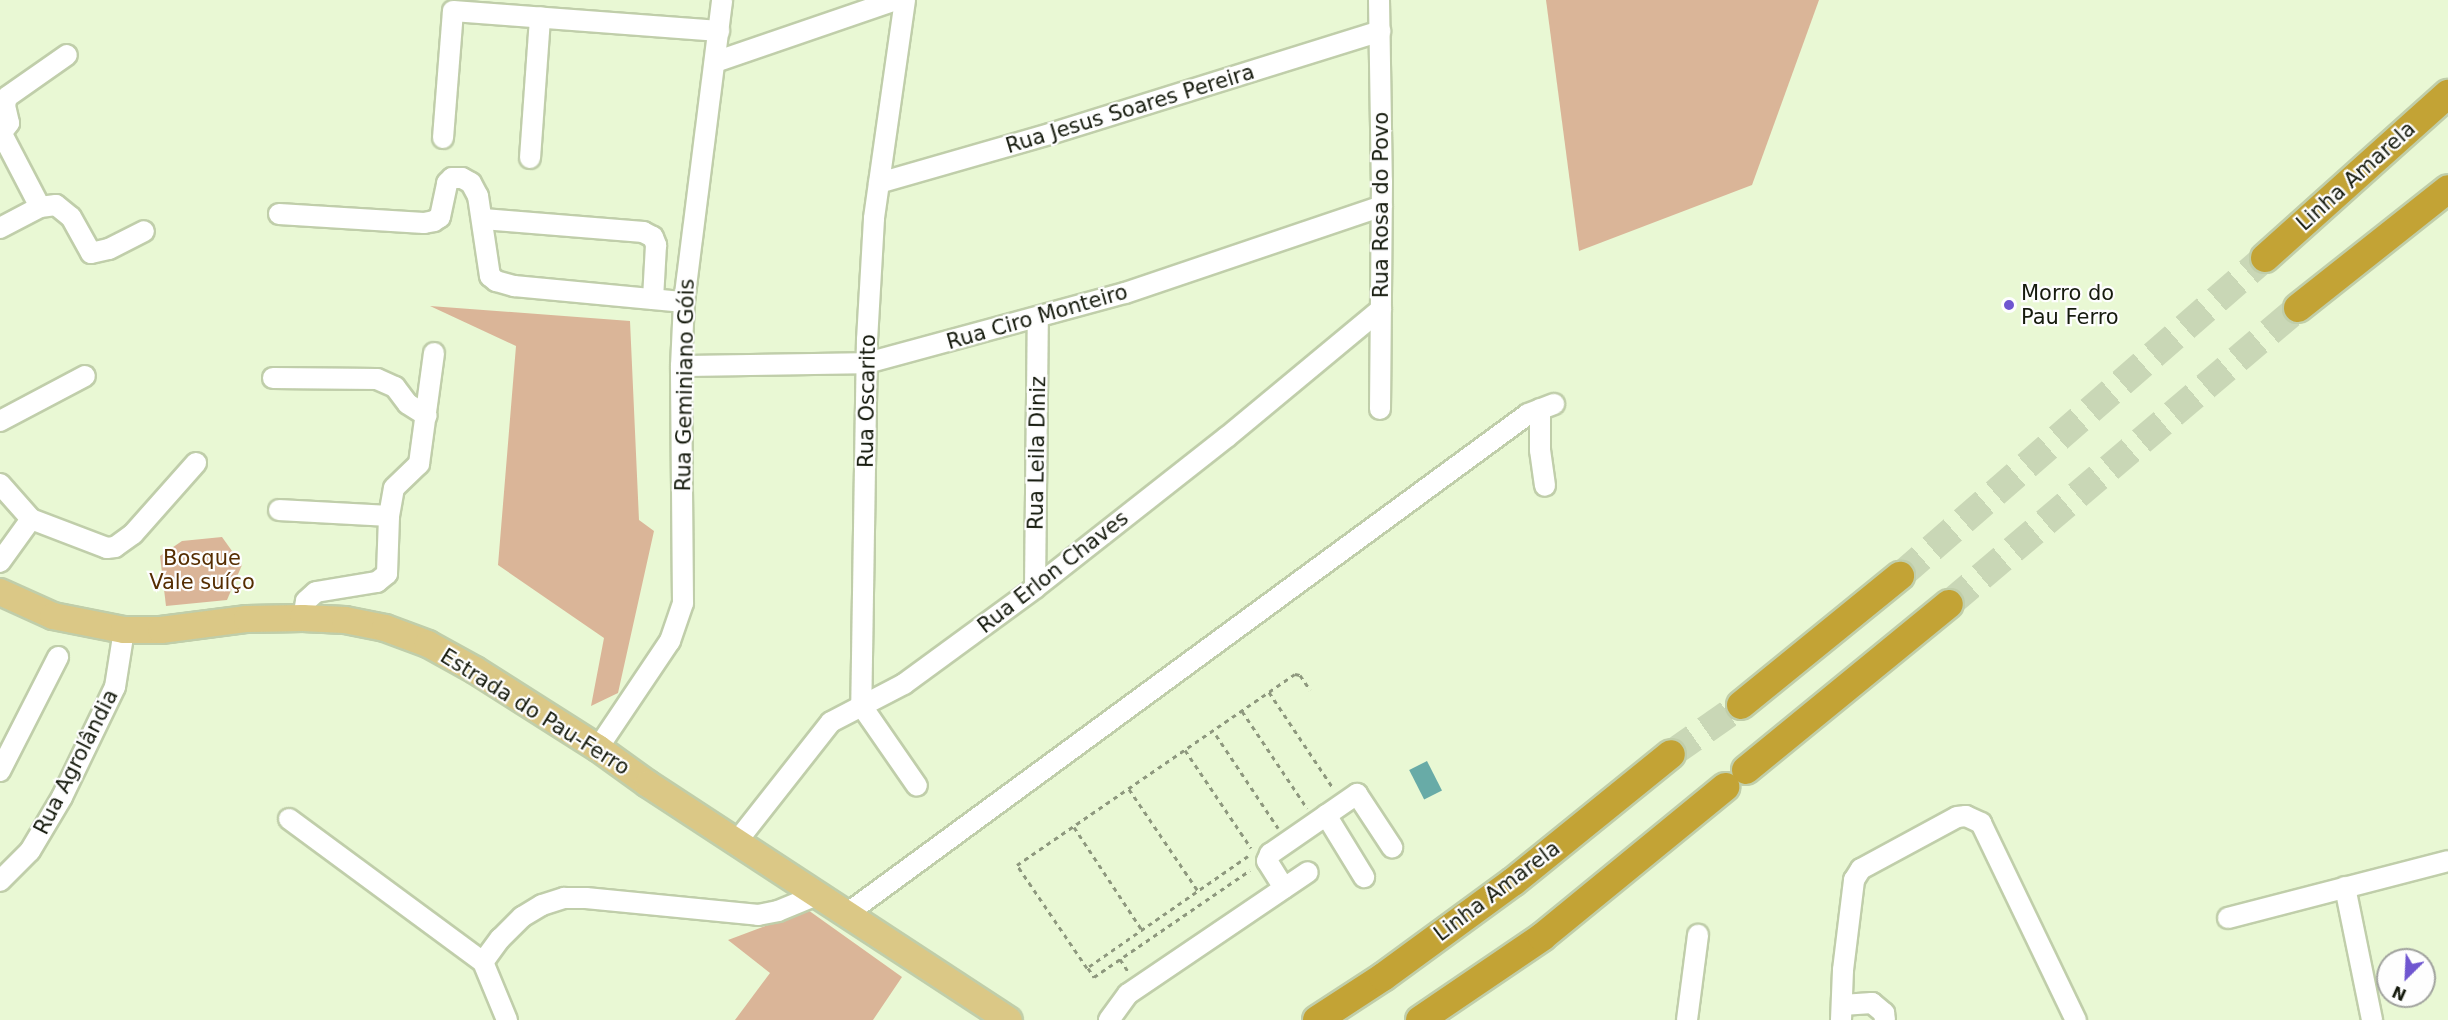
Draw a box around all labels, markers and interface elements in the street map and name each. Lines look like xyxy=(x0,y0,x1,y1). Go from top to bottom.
street label: Rua Jesus Soares Pereira xyxy=(1003,59,1257,159)
street label: Rua Rosa do Povo xyxy=(1368,112,1394,298)
street label: Linha Amarela xyxy=(2291,116,2421,236)
street label: Rua Geminiano Góis xyxy=(671,278,699,492)
street label: Rua Ciro Monteiro xyxy=(944,279,1130,355)
place label: Morro do Pau Ferro xyxy=(2021,280,2119,330)
marker: Morro do Pau Ferro xyxy=(2002,298,2016,312)
street label: Rua Oscarito xyxy=(853,334,881,468)
street label: Rua Leila Diniz xyxy=(1023,376,1051,530)
street label: Rua Erlon Chaves xyxy=(973,505,1133,639)
park label: Bosque Vale suíço xyxy=(149,545,255,595)
street label: Estrada do Pau-Ferro xyxy=(436,643,634,781)
street label: Rua Agrolândia xyxy=(29,685,123,839)
street label: Linha Amarela xyxy=(1429,835,1565,947)
north arrow xyxy=(2376,948,2436,1008)
text: N xyxy=(2389,982,2409,1004)

